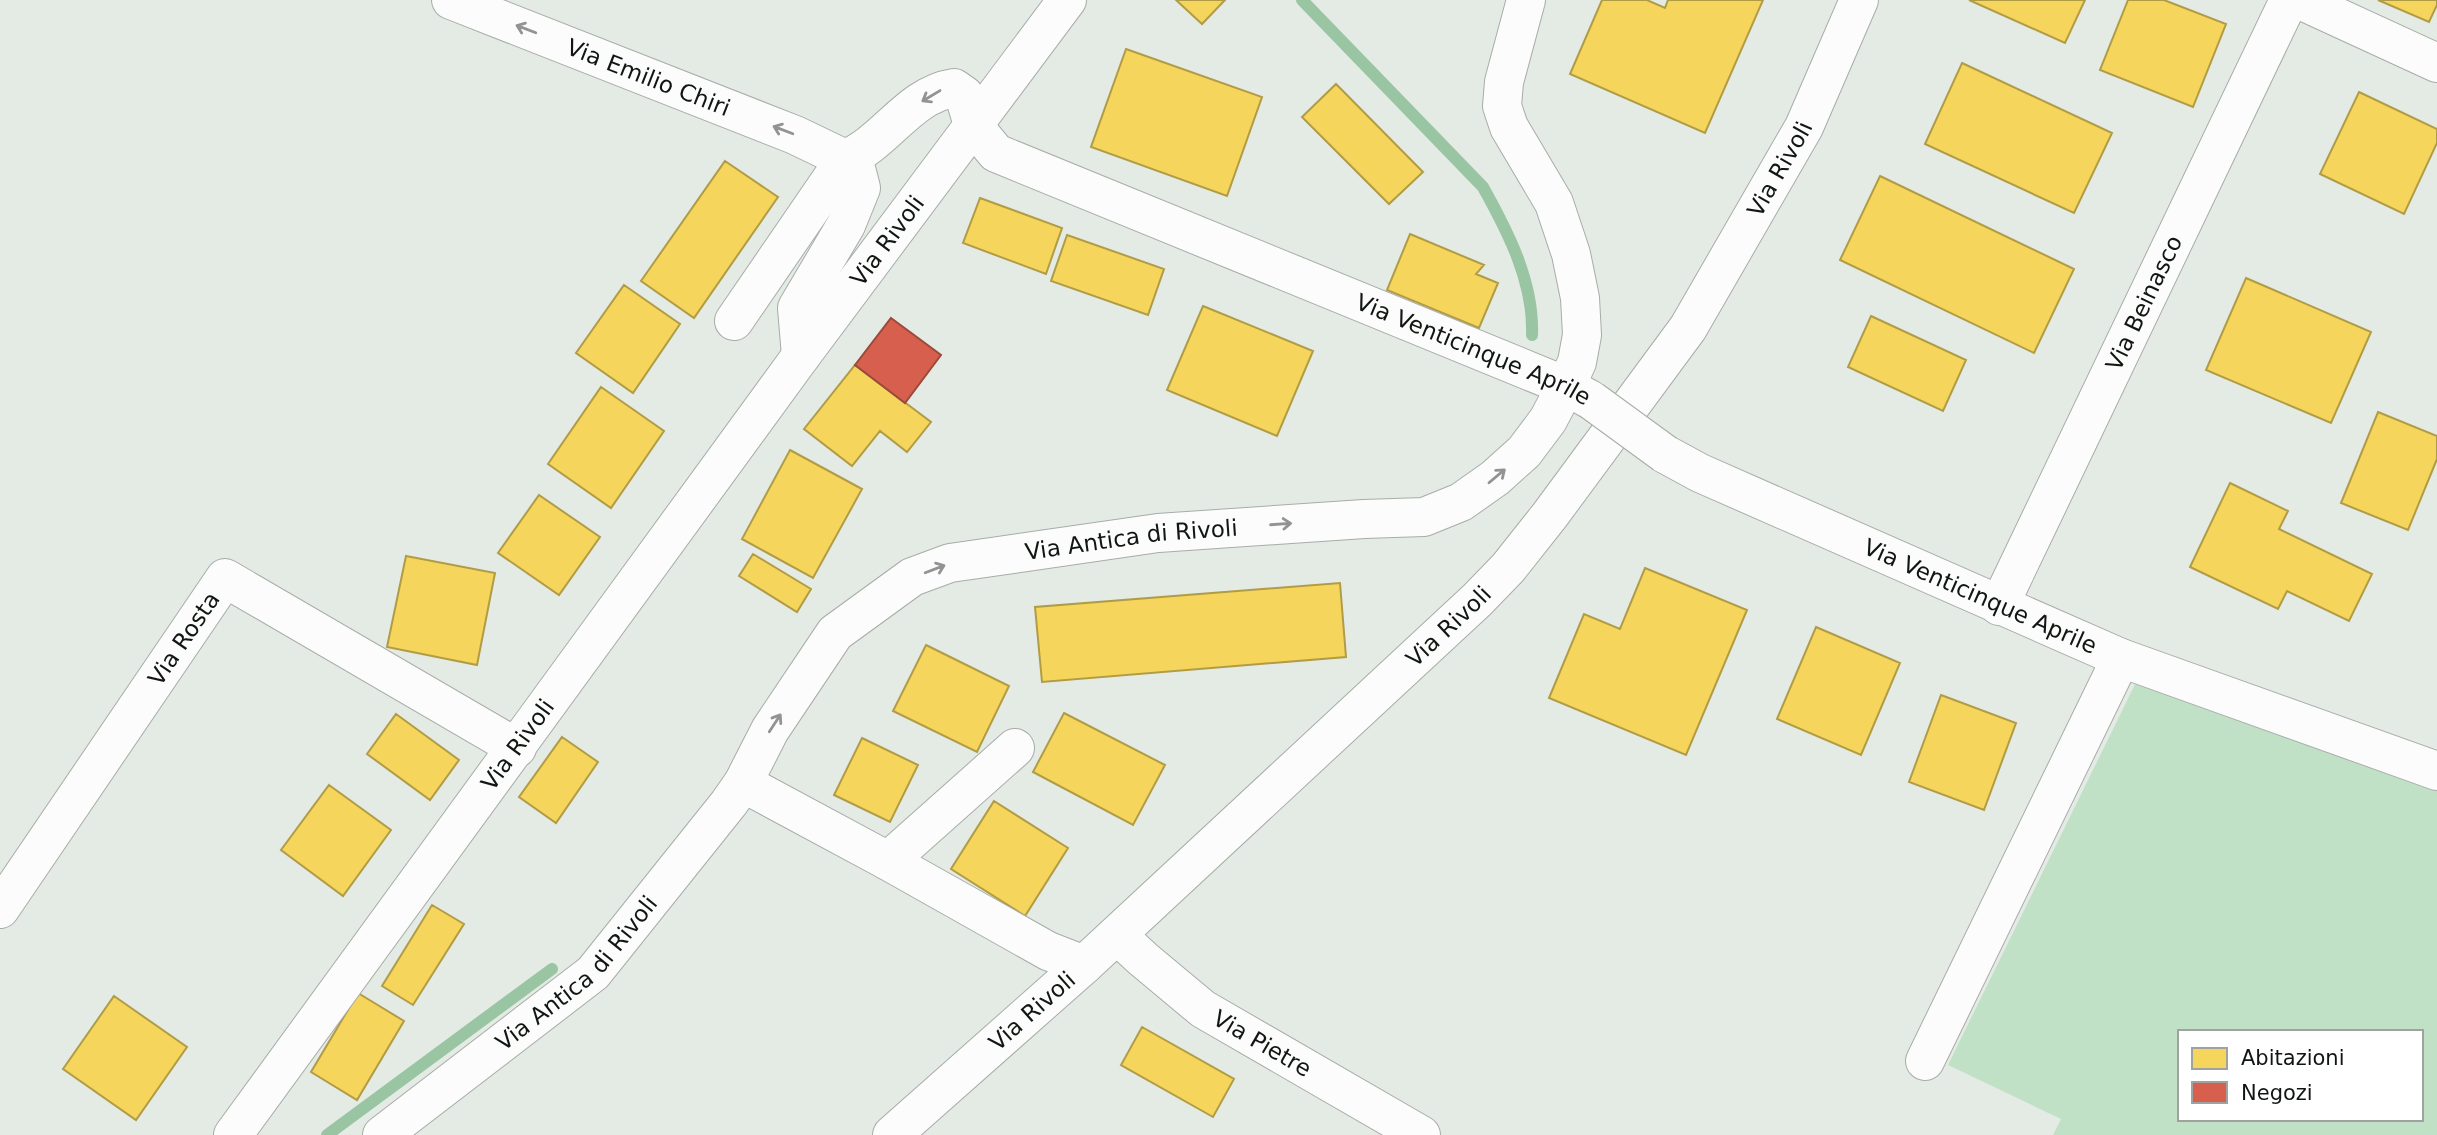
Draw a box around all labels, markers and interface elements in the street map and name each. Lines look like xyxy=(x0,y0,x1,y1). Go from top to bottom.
one-way arrow xyxy=(515,22,537,35)
street label: Via Emilio Chiri xyxy=(563,34,734,121)
one-way arrow xyxy=(921,89,941,103)
street label: Via Rivoli xyxy=(1742,118,1818,221)
one-way arrow xyxy=(773,123,795,136)
street label: Via Rivoli xyxy=(845,191,929,291)
street label: Via Beinasco xyxy=(2101,231,2187,375)
street label: Via Venticinque Aprile xyxy=(1352,289,1595,410)
one-way arrow xyxy=(1487,468,1505,484)
street label: Via Antica di Rivoli xyxy=(1023,515,1238,565)
one-way arrow xyxy=(1269,518,1292,531)
street label: Via Venticinque Aprile xyxy=(1860,534,2101,659)
one-way arrow xyxy=(923,561,945,574)
street label: Via Rivoli xyxy=(1401,581,1496,672)
street label: Via Rosta xyxy=(143,587,225,690)
street label: Via Rivoli xyxy=(476,694,559,795)
one-way arrow xyxy=(767,714,782,733)
street label: Via Antica di Rivoli xyxy=(491,891,662,1056)
street label: Via Rivoli xyxy=(984,966,1080,1056)
street label: Via Pietre xyxy=(1209,1005,1316,1082)
legend xyxy=(2178,1030,2423,1121)
text: Abitazioni xyxy=(2241,1046,2344,1070)
text: Negozi xyxy=(2241,1081,2313,1105)

